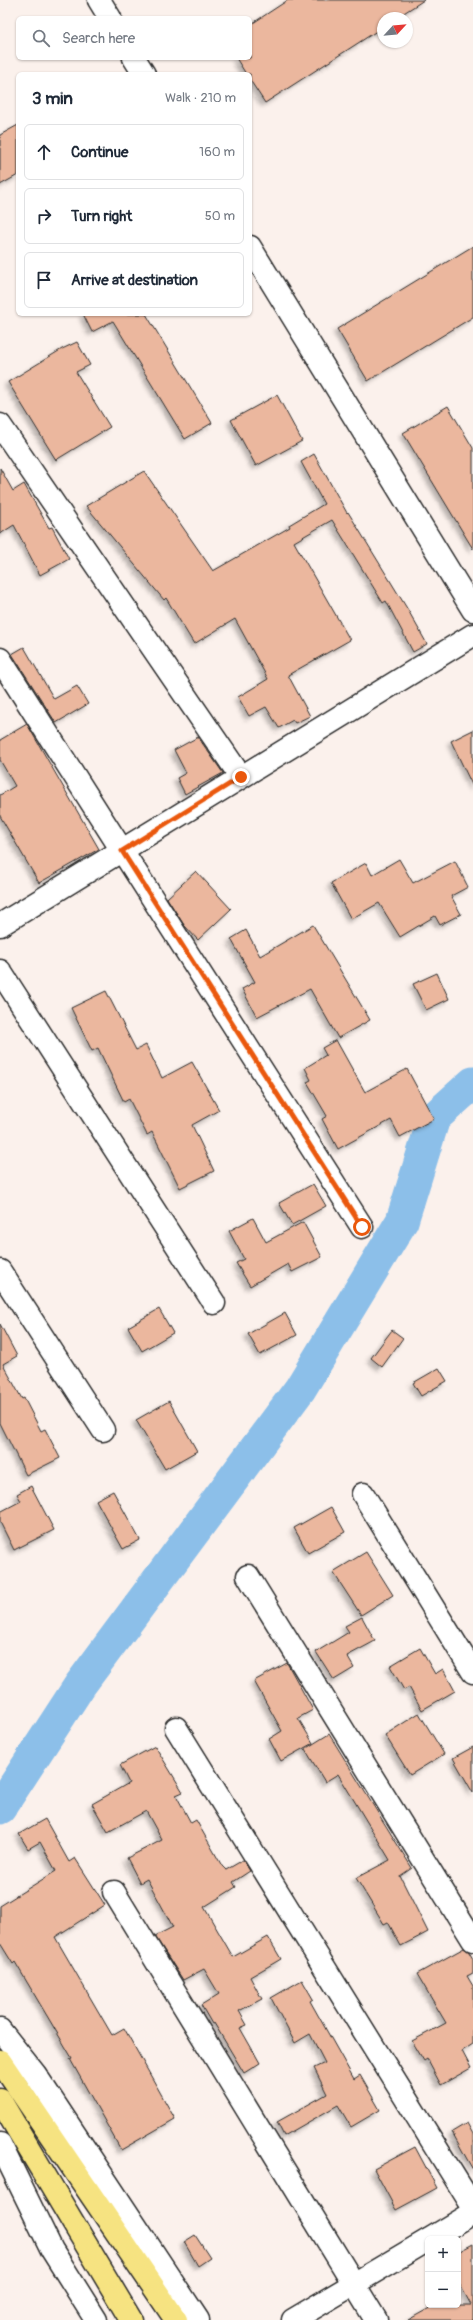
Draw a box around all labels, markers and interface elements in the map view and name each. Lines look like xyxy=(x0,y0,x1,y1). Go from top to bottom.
north arrow xyxy=(377,12,413,48)
search box xyxy=(16,16,252,60)
icon: search xyxy=(30,27,52,49)
text: Search here xyxy=(62,29,135,48)
text: 3 min xyxy=(32,88,73,109)
text: Walk · 210 m xyxy=(165,90,236,106)
icon: ahead xyxy=(33,141,55,163)
text: Continue xyxy=(71,143,129,162)
text: 160 m xyxy=(199,144,235,160)
icon: right xyxy=(33,205,55,227)
text: Turn right xyxy=(71,207,132,226)
text: 50 m xyxy=(205,208,235,224)
icon: arrive xyxy=(33,269,55,291)
text: Arrive at destination xyxy=(71,271,198,290)
route end xyxy=(232,768,250,786)
route start xyxy=(353,1218,371,1236)
map controls xyxy=(425,2236,461,2308)
button: + xyxy=(425,2236,461,2272)
button: − xyxy=(425,2272,461,2308)

